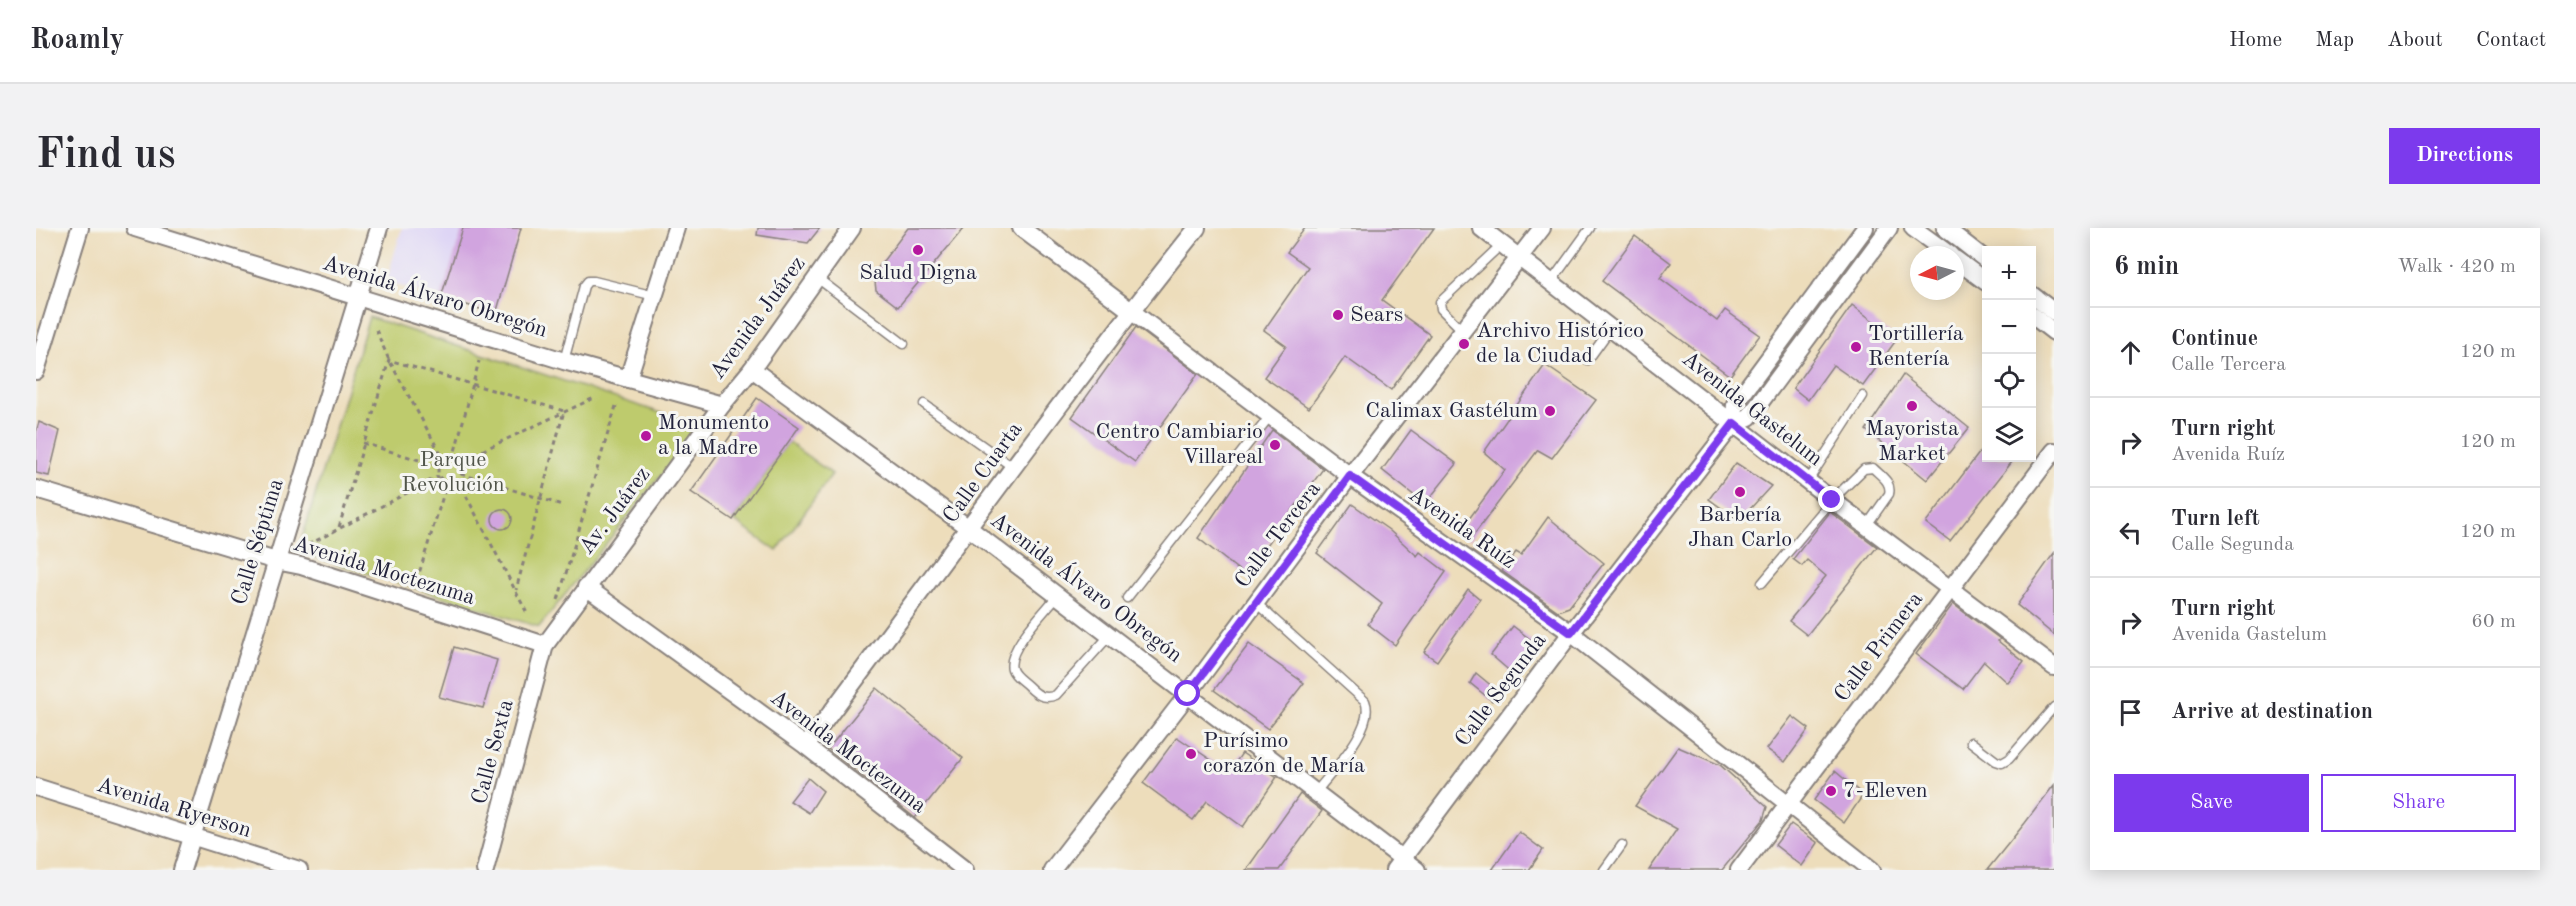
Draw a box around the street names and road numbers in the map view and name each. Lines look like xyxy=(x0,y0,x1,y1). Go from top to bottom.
street label: Avenida Álvaro Obregón xyxy=(320,249,551,342)
street label: Avenida Juárez xyxy=(706,253,810,383)
street label: Avenida Gastelum xyxy=(1678,347,1826,471)
street label: Calle Cuarta xyxy=(939,418,1027,527)
street label: Av. Juárez xyxy=(575,463,655,559)
street label: Calle Séptima xyxy=(228,476,288,608)
street label: Calle Tercera xyxy=(1231,478,1325,592)
street label: Avenida Ruíz xyxy=(1404,483,1520,573)
street label: Avenida Álvaro Obregón xyxy=(986,507,1188,667)
street label: Avenida Moctezuma xyxy=(290,533,478,609)
street label: Calle Primera xyxy=(1831,588,1927,706)
street label: Calle Segunda xyxy=(1451,629,1551,751)
street label: Avenida Moctezuma xyxy=(766,686,930,818)
street label: Calle Sexta xyxy=(468,697,518,807)
street label: Avenida Ryerson xyxy=(94,774,254,842)

